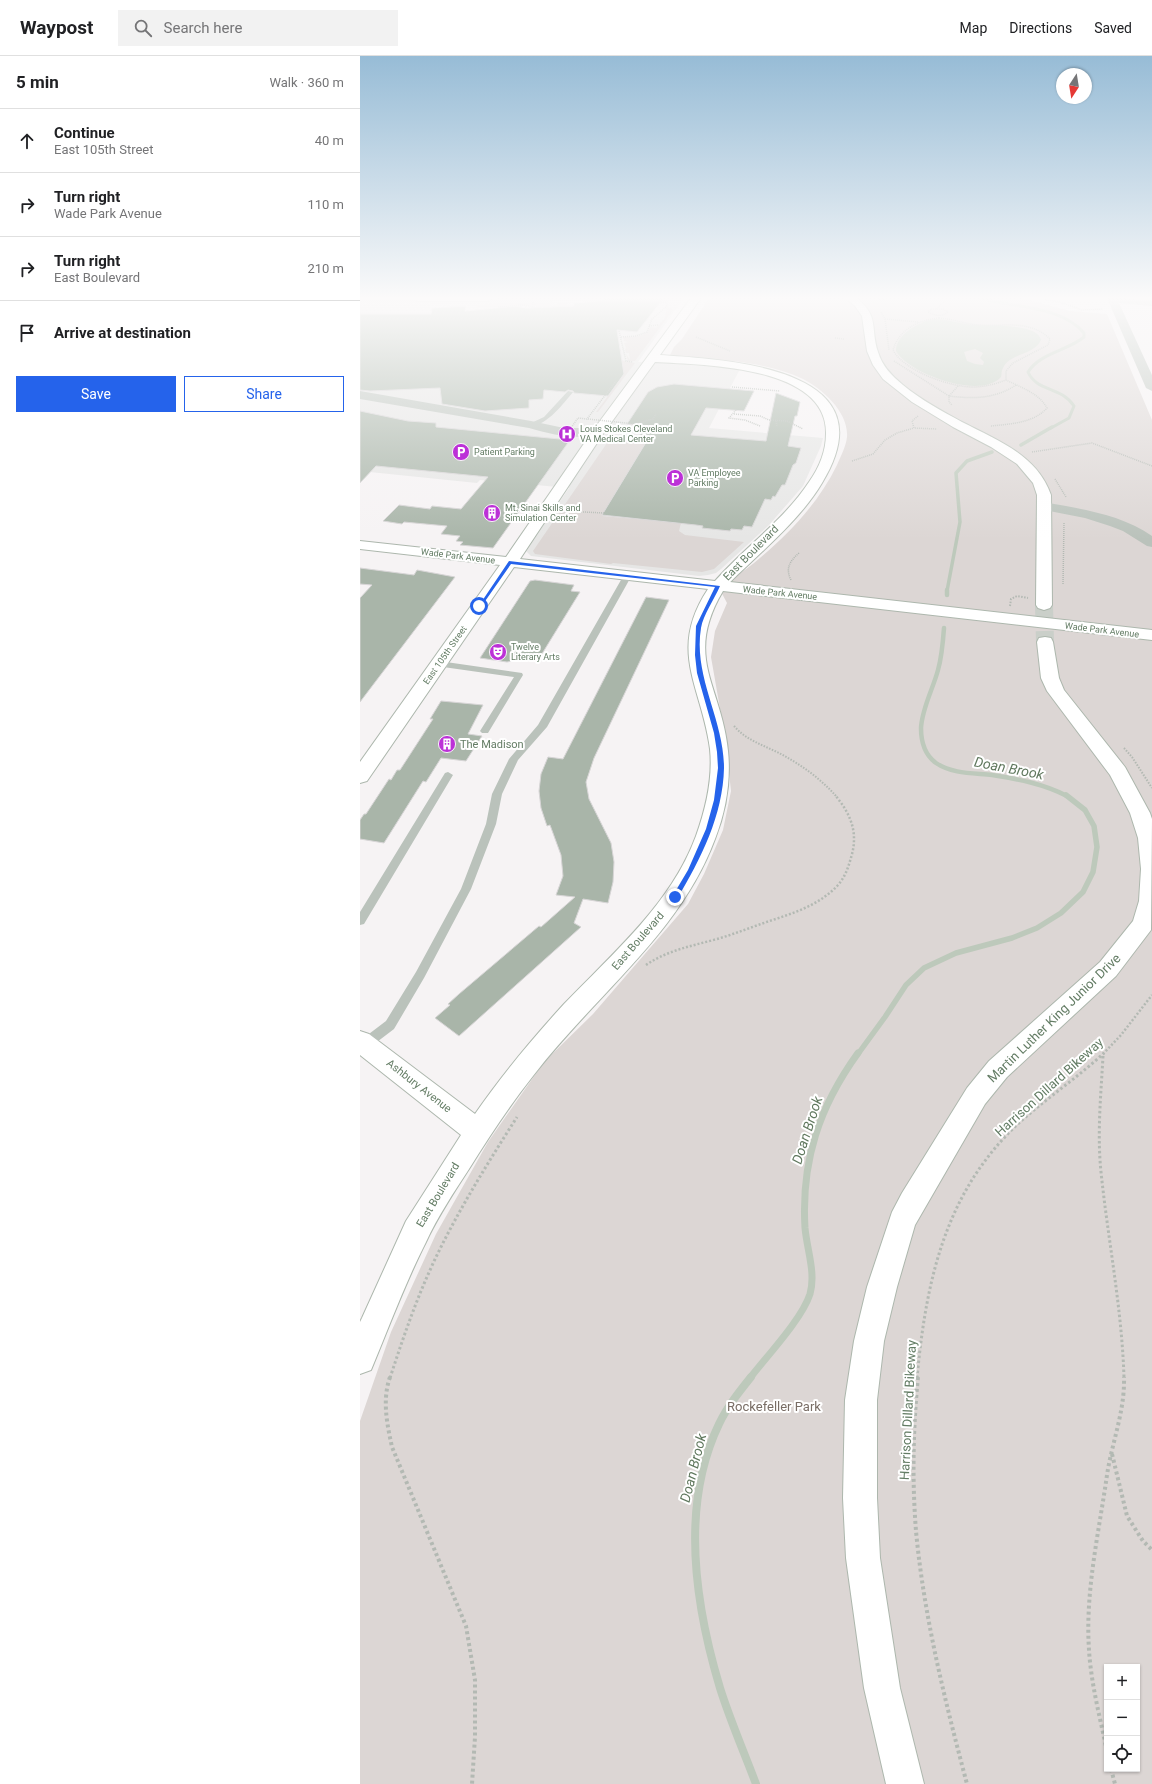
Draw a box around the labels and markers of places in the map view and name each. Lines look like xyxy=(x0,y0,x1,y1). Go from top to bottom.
hospital icon: Louis Stokes Cleveland VA Medical Center xyxy=(557,424,577,444)
place label: Louis Stokes Cleveland VA Medical Center xyxy=(580,424,672,444)
parking icon: Patient Parking xyxy=(451,442,471,462)
place label: Patient Parking xyxy=(474,447,535,457)
parking icon: VA Employee Parking xyxy=(665,468,685,488)
place label: VA Employee Parking xyxy=(688,468,741,488)
building icon: Mt. Sinai Skills and Simulation Center xyxy=(482,503,502,523)
place label: Mt. Sinai Skills and Simulation Center xyxy=(505,503,581,523)
theatre icon: Twelve Literary Arts xyxy=(488,642,508,662)
place label: Twelve Literary Arts xyxy=(511,642,560,662)
building icon: The Madison xyxy=(437,734,457,754)
place label: The Madison xyxy=(460,738,524,751)

